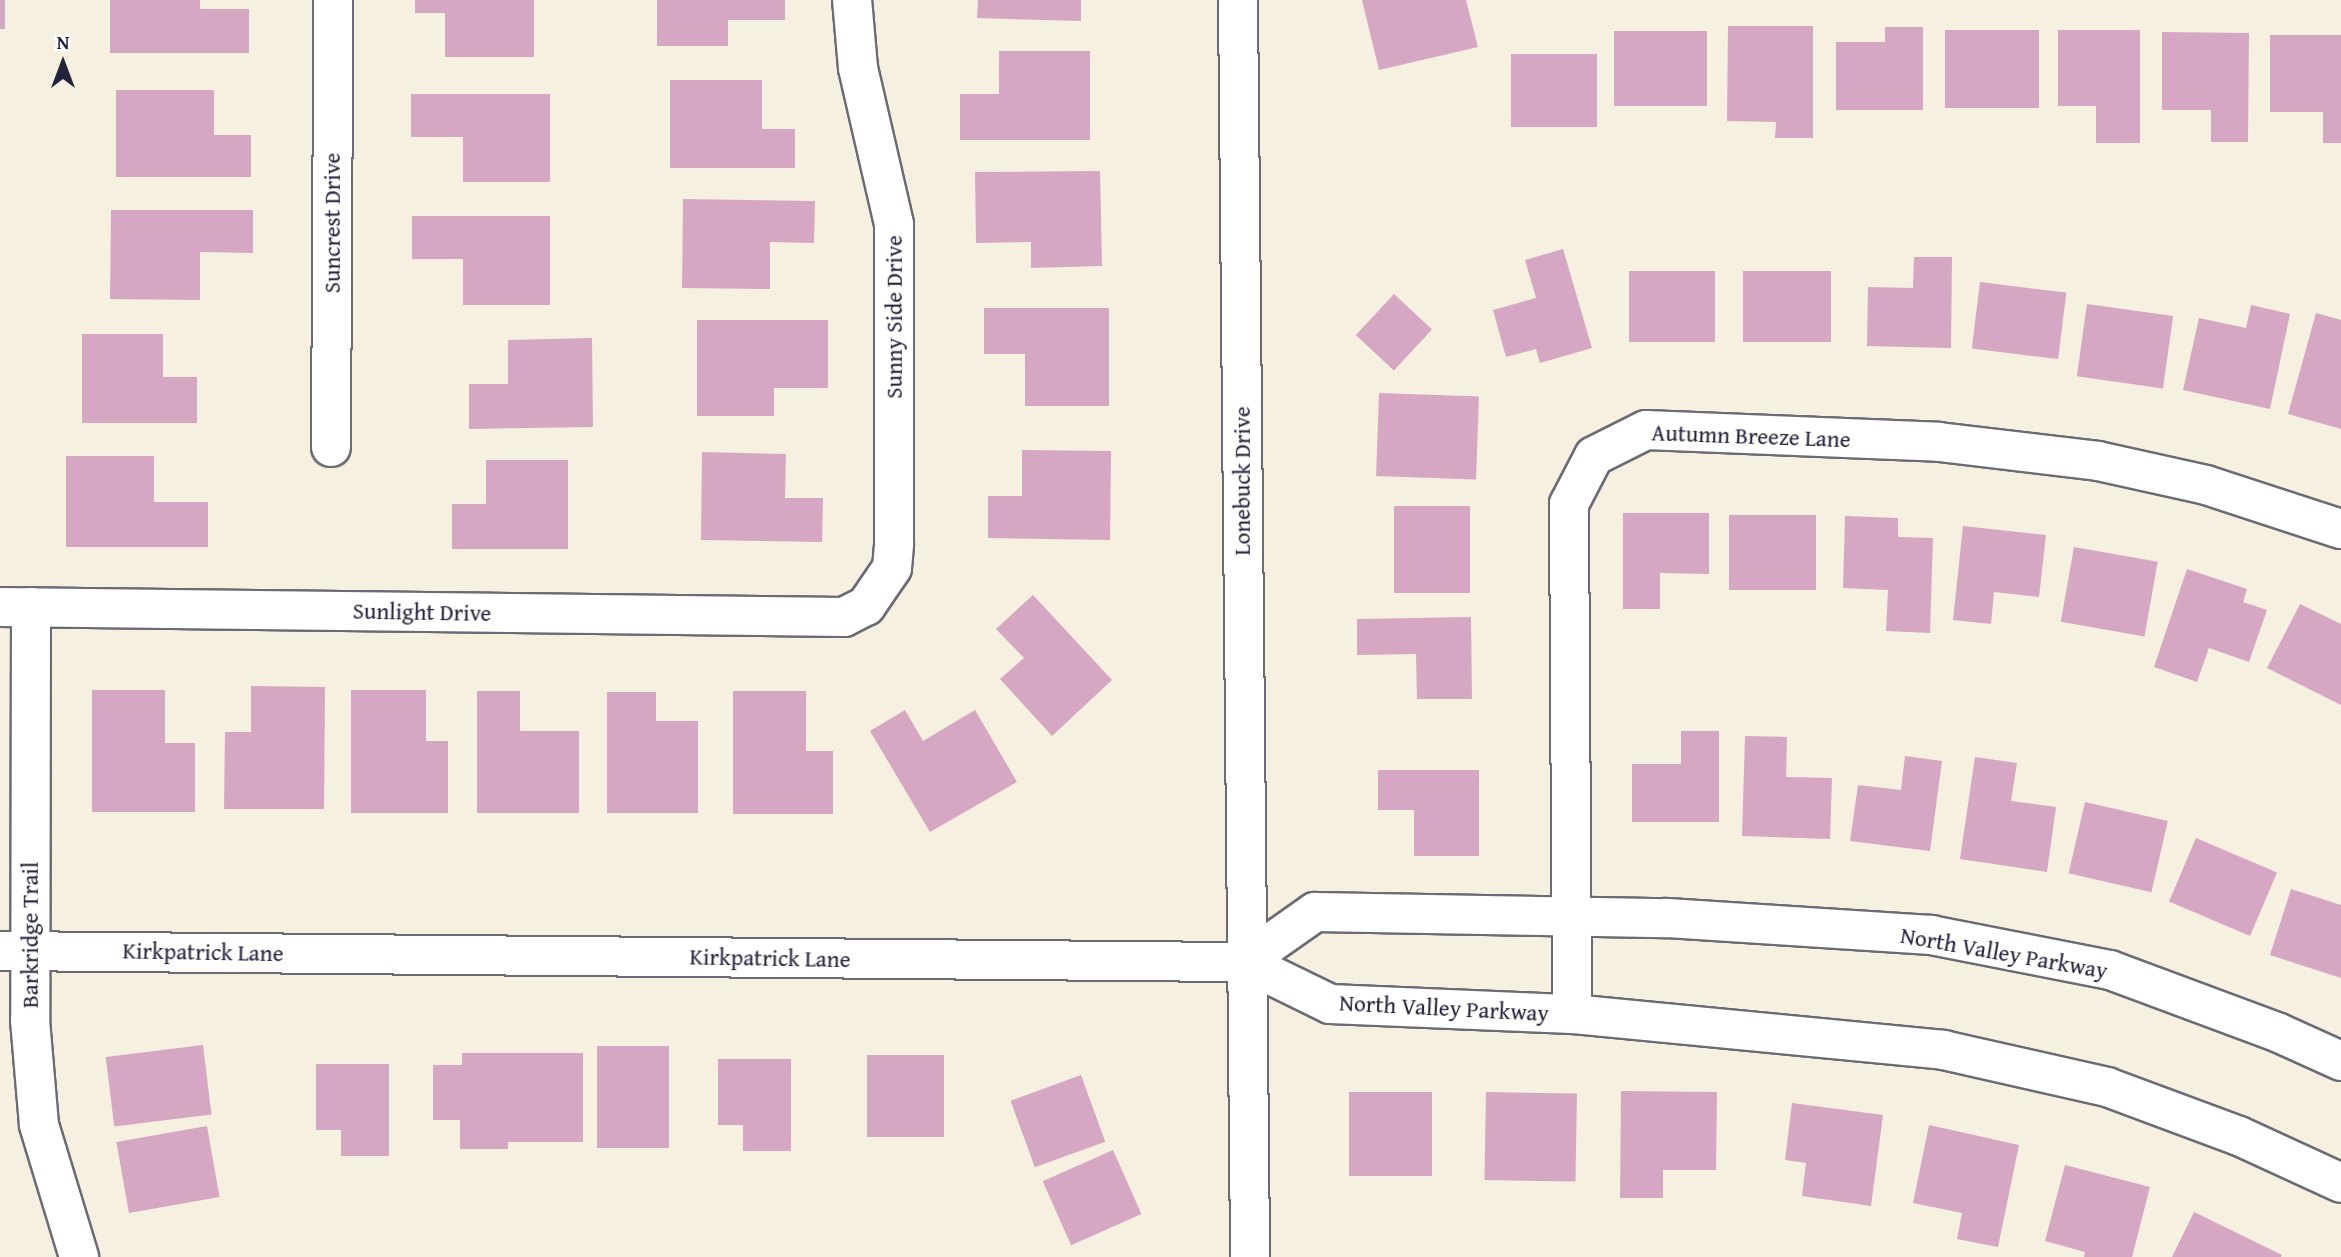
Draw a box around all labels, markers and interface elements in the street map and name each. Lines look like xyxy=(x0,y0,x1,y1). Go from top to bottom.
north arrow xyxy=(28,28,98,98)
text: N xyxy=(57,28,69,56)
street label: Suncrest Drive xyxy=(318,153,346,293)
street label: Sunny Side Drive xyxy=(880,235,908,399)
street label: Lonebuck Drive xyxy=(1228,406,1256,556)
street label: Autumn Breeze Lane xyxy=(1651,419,1851,453)
street label: Sunlight Drive xyxy=(352,597,492,627)
street label: Barkridge Trail xyxy=(16,862,44,1008)
street label: North Valley Parkway xyxy=(1898,921,2110,985)
street label: Kirkpatrick Lane xyxy=(122,937,284,967)
street label: Kirkpatrick Lane xyxy=(689,943,851,973)
street label: North Valley Parkway xyxy=(1338,989,1550,1027)

